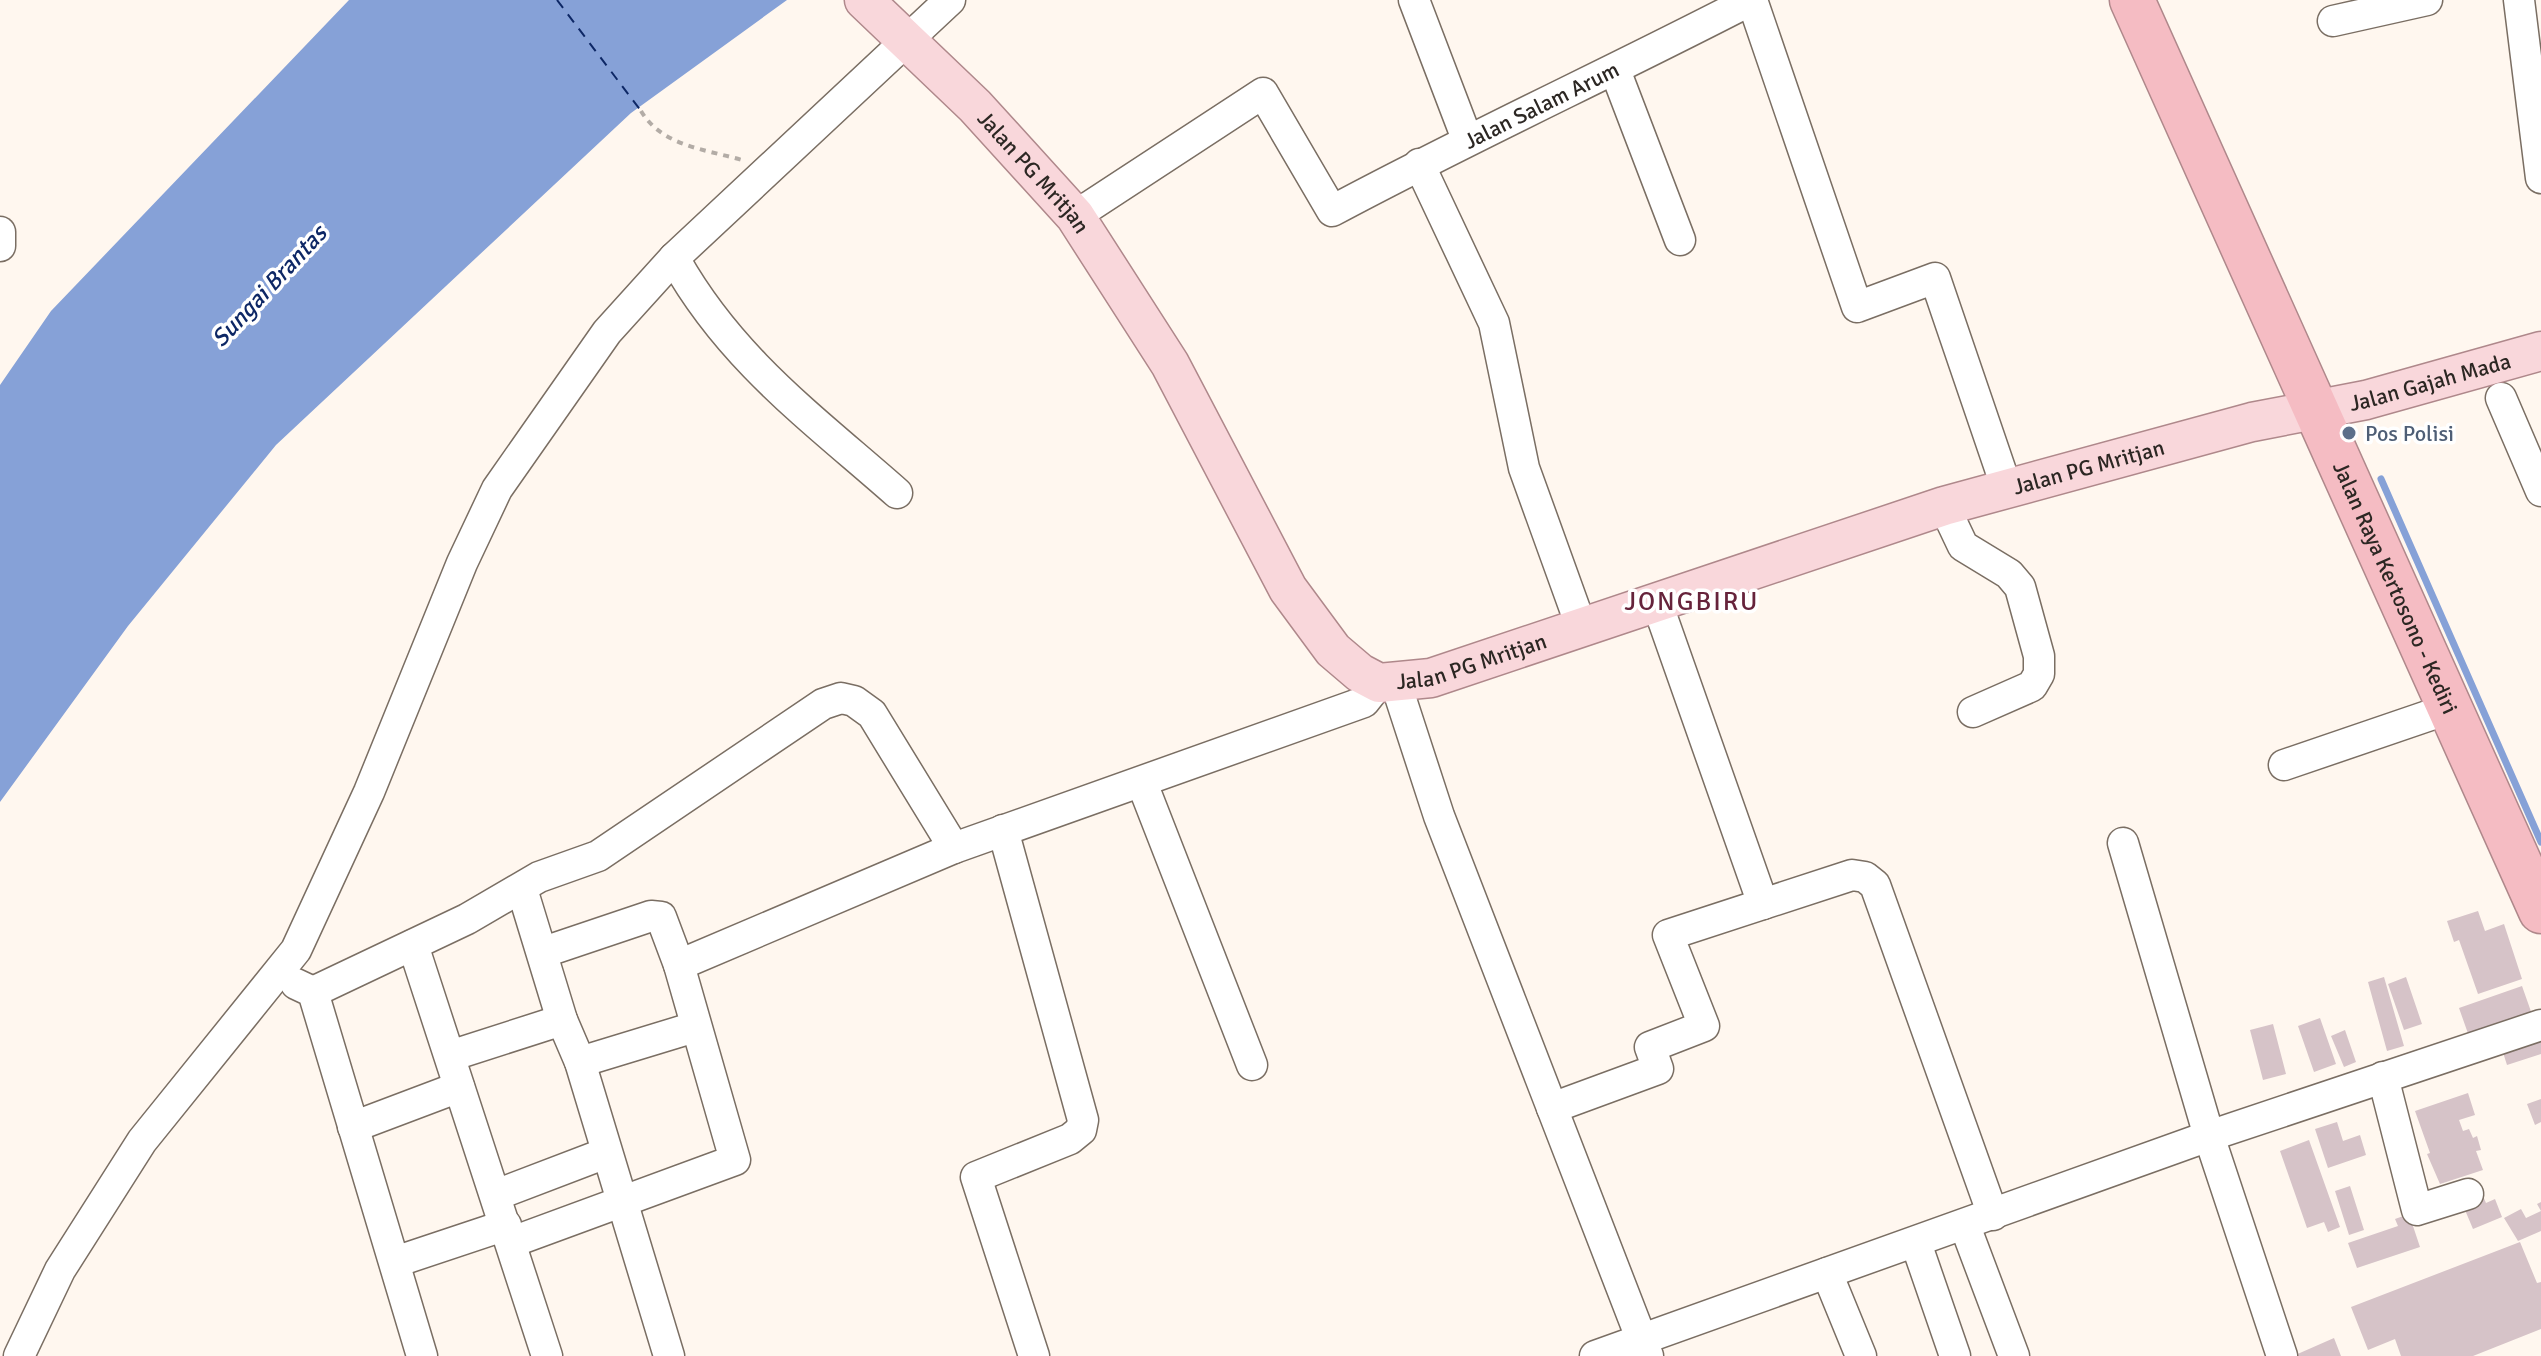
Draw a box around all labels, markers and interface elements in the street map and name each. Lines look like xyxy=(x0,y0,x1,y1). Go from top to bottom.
street label: Jalan Salam Arum xyxy=(1459,56,1623,155)
street label: Jalan PG Mritjan xyxy=(972,105,1096,238)
water label: Sungai Brantas xyxy=(205,217,335,353)
street label: Jalan Gajah Mada xyxy=(2347,347,2514,417)
place label: Pos Polisi xyxy=(2365,420,2454,447)
marker: Pos Polisi xyxy=(2340,424,2358,442)
street label: Jalan PG Mritjan xyxy=(2010,434,2167,501)
street label: Jalan Raya Kertosono - Kediri xyxy=(2327,457,2464,718)
district label: JONGBIRU xyxy=(1625,586,1759,618)
street label: Jalan PG Mritjan xyxy=(1395,627,1550,695)

